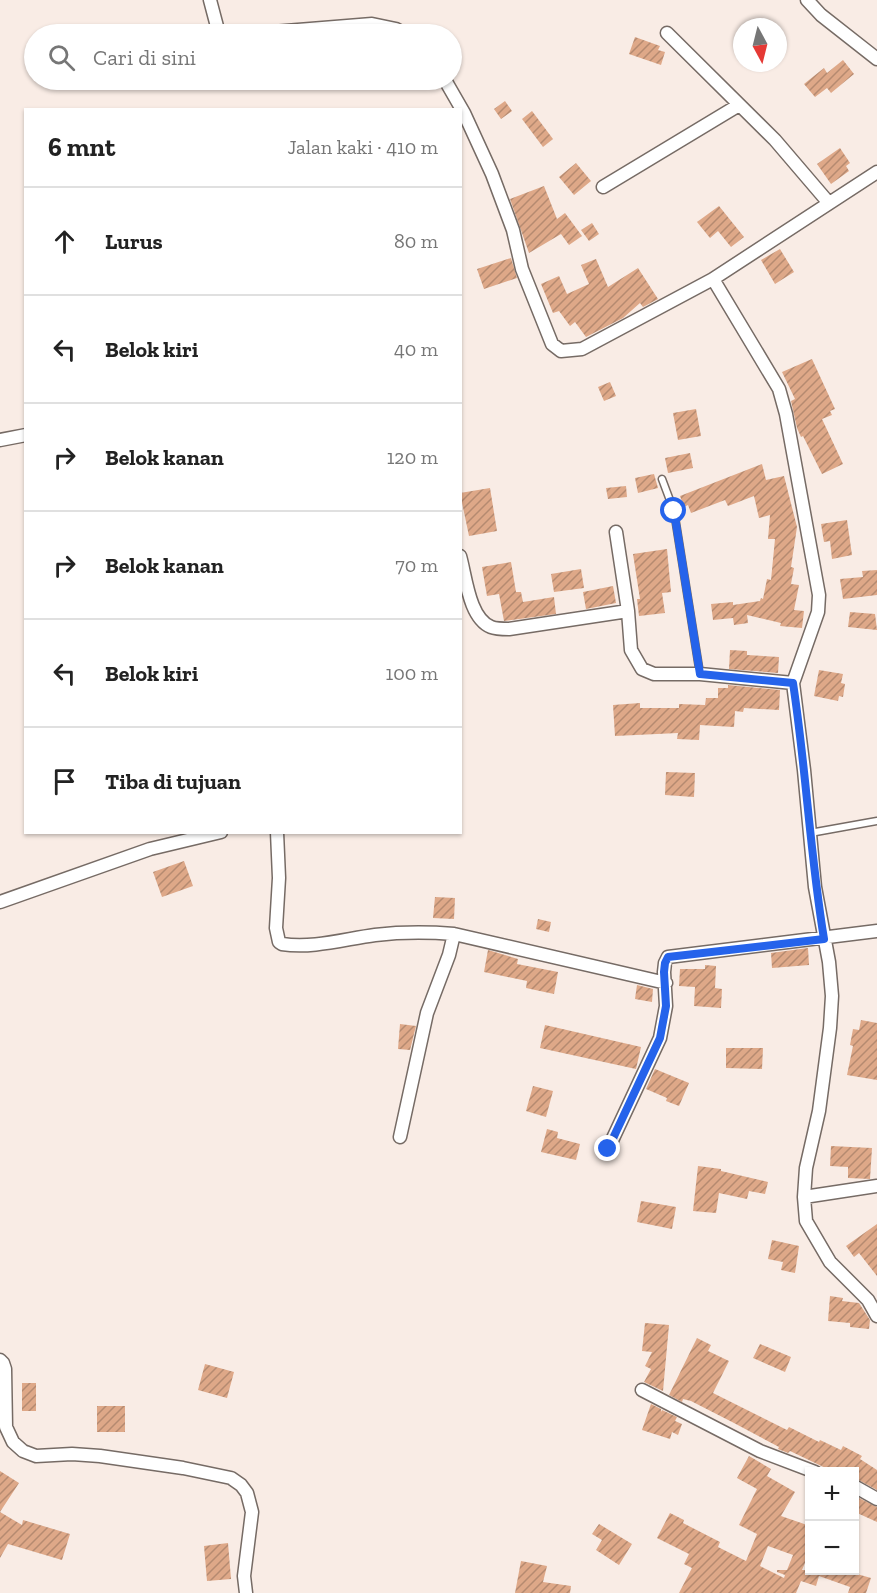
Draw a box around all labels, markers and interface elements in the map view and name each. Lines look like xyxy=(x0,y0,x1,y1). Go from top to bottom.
north arrow xyxy=(733,18,787,72)
search box xyxy=(24,24,462,90)
icon: search xyxy=(45,41,78,74)
text: Cari di sini xyxy=(93,44,196,71)
text: 6 mnt xyxy=(48,131,115,163)
text: Jalan kaki · 410 m xyxy=(287,135,438,159)
icon: ahead xyxy=(48,225,81,258)
text: Lurus xyxy=(105,228,163,255)
text: 80 m xyxy=(394,229,438,253)
icon: left xyxy=(48,333,81,366)
text: Belok kiri xyxy=(105,336,198,363)
text: 40 m xyxy=(394,337,438,361)
icon: right xyxy=(48,441,81,474)
text: Belok kanan xyxy=(105,444,224,471)
text: 120 m xyxy=(387,445,438,469)
route start xyxy=(660,497,686,523)
icon: right xyxy=(48,549,81,582)
text: Belok kanan xyxy=(105,552,224,579)
text: 70 m xyxy=(395,553,438,577)
icon: left xyxy=(48,657,81,690)
text: Belok kiri xyxy=(105,660,198,687)
text: 100 m xyxy=(385,661,438,685)
icon: arrive xyxy=(48,765,81,798)
text: Tiba di tujuan xyxy=(105,768,241,795)
route end xyxy=(594,1135,620,1161)
map controls xyxy=(805,1467,859,1575)
button: + xyxy=(805,1467,859,1521)
button: − xyxy=(805,1521,859,1575)

